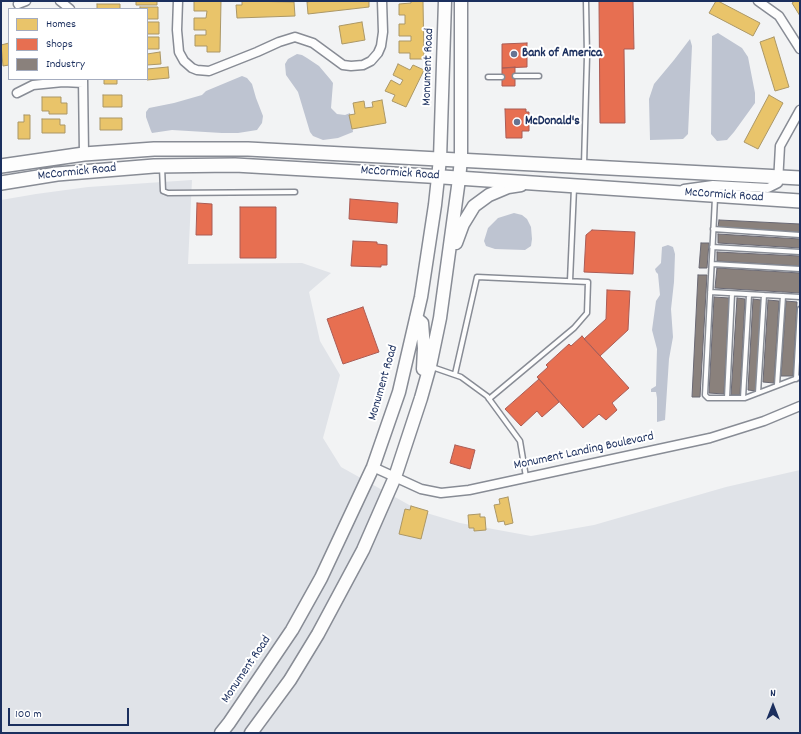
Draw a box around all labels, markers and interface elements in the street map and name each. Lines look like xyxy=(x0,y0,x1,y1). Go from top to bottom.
legend xyxy=(8,8,148,80)
text: Homes xyxy=(46,16,76,33)
street label: Monument Road xyxy=(420,28,438,106)
text: Shops xyxy=(46,36,73,53)
place label: Bank of America xyxy=(522,46,602,62)
marker: Bank of America xyxy=(509,49,519,59)
text: Industry xyxy=(46,56,85,73)
place label: McDonald's xyxy=(525,114,580,130)
marker: McDonald's xyxy=(512,117,522,127)
street label: McCormick Road xyxy=(37,161,117,185)
street label: McCormick Road xyxy=(360,163,440,185)
street label: McCormick Road xyxy=(684,185,764,207)
street label: Monument Road xyxy=(366,343,402,423)
street label: Monument Landing Boulevard xyxy=(513,430,655,474)
street label: Monument Road xyxy=(219,633,275,707)
north arrow xyxy=(753,686,793,726)
text: N xyxy=(770,686,776,702)
scale bar xyxy=(10,700,131,726)
text: 100 m xyxy=(15,706,42,723)

